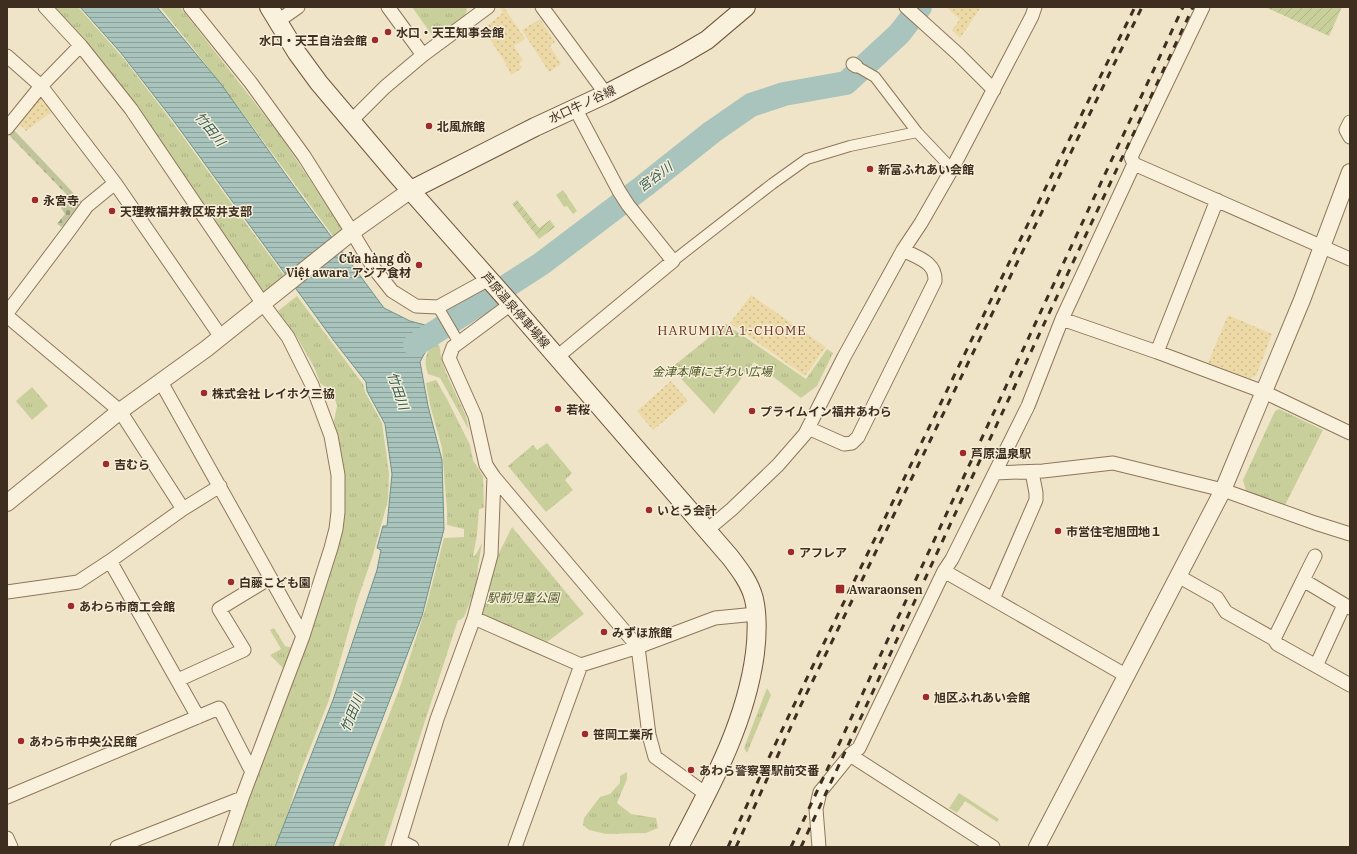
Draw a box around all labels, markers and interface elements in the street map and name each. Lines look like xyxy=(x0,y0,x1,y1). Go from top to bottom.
place label: 水口・天王知事会館 xyxy=(396,25,504,40)
marker: 水口・天王知事会館 xyxy=(383,27,393,37)
place label: 水口・天王自治会館 xyxy=(259,33,367,48)
marker: 水口・天王自治会館 xyxy=(370,35,380,45)
street label: 水口牛ノ谷線 xyxy=(546,82,618,126)
water label: 竹田川 xyxy=(191,108,230,151)
place label: 北風旅館 xyxy=(437,119,485,134)
marker: 北風旅館 xyxy=(424,121,434,131)
water label: 宮谷川 xyxy=(634,157,677,196)
place label: 新富ふれあい会館 xyxy=(878,162,974,177)
marker: 新富ふれあい会館 xyxy=(865,164,875,174)
place label: 永宮寺 xyxy=(43,193,79,208)
marker: 永宮寺 xyxy=(30,195,40,205)
place label: 天理教福井教区坂井支部 xyxy=(120,204,252,219)
marker: 天理教福井教区坂井支部 xyxy=(107,206,117,216)
place label: Cửa hàng đồ Việt awara アジア食材 xyxy=(286,250,411,280)
marker: Cửa hàng đồ Việt awara アジア食材 xyxy=(414,260,424,270)
street label: 芦原温泉停車場線 xyxy=(479,269,553,351)
district label: HARUMIYA 1-CHOME xyxy=(657,322,807,339)
park label: 金津本陣にぎわい広場 xyxy=(652,364,774,379)
water label: 竹田川 xyxy=(384,370,413,414)
place label: 株式会社 レイホク三協 xyxy=(212,386,335,401)
marker: 株式会社 レイホク三協 xyxy=(199,388,209,398)
place label: 若桜 xyxy=(566,402,590,417)
marker: 若桜 xyxy=(553,404,563,414)
place label: プライムイン福井あわら xyxy=(760,404,892,419)
marker: プライムイン福井あわら xyxy=(747,406,757,416)
place label: 芦原温泉駅 xyxy=(971,446,1031,461)
marker: 芦原温泉駅 xyxy=(958,448,968,458)
place label: 吉むら xyxy=(114,457,150,472)
marker: 吉むら xyxy=(101,459,111,469)
place label: いとう会計 xyxy=(657,503,717,518)
marker: いとう会計 xyxy=(644,505,654,515)
place label: 市営住宅旭団地１ xyxy=(1066,524,1162,539)
marker: 市営住宅旭団地１ xyxy=(1053,526,1063,536)
place label: アフレア xyxy=(799,545,847,560)
marker: アフレア xyxy=(786,547,796,557)
place label: 白藤こども園 xyxy=(239,575,311,590)
marker: 白藤こども園 xyxy=(226,577,236,587)
place label: Awaraonsen xyxy=(849,582,923,597)
marker: Awaraonsen xyxy=(834,583,846,595)
park label: 駅前児童公園 xyxy=(487,590,561,605)
place label: あわら市商工会館 xyxy=(79,599,175,614)
marker: あわら市商工会館 xyxy=(66,601,76,611)
place label: みずほ旅館 xyxy=(612,625,672,640)
marker: みずほ旅館 xyxy=(599,627,609,637)
water label: 竹田川 xyxy=(337,690,368,734)
place label: 旭区ふれあい会館 xyxy=(934,690,1030,705)
marker: 旭区ふれあい会館 xyxy=(921,692,931,702)
place label: 笹岡工業所 xyxy=(593,727,653,742)
marker: 笹岡工業所 xyxy=(580,729,590,739)
place label: あわら市中央公民館 xyxy=(29,734,137,749)
marker: あわら市中央公民館 xyxy=(16,736,26,746)
place label: あわら警察署駅前交番 xyxy=(699,763,820,778)
marker: あわら警察署駅前交番 xyxy=(686,765,696,775)

